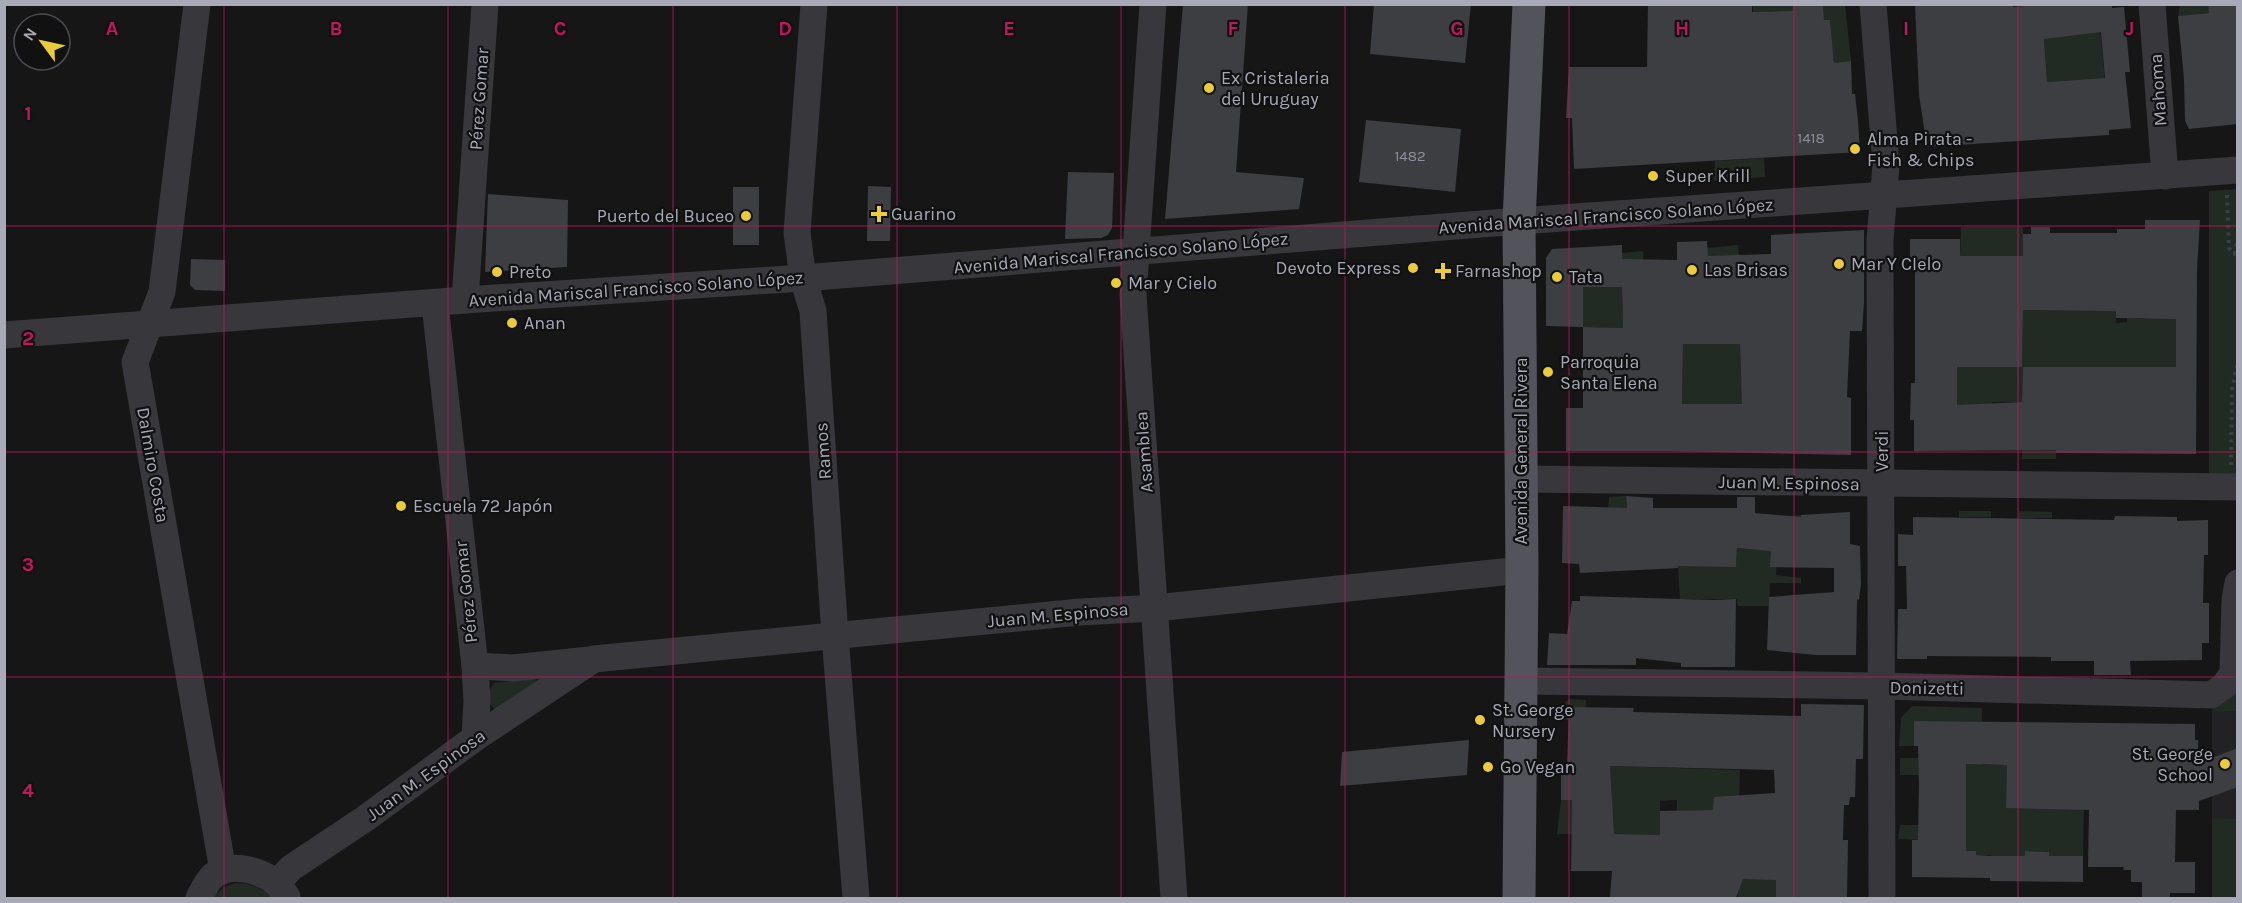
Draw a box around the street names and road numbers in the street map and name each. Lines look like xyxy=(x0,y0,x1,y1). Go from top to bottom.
street label: Pérez Gomar xyxy=(464,47,494,151)
street label: Mahoma xyxy=(2144,53,2172,127)
street label: Avenida Mariscal Francisco Solano López xyxy=(1438,193,1774,239)
street label: Avenida Mariscal Francisco Solano López xyxy=(953,227,1289,279)
street label: Avenida Mariscal Francisco Solano López xyxy=(468,266,804,312)
street label: Avenida General Rivera xyxy=(1510,357,1532,545)
street label: Dalmiro Costa xyxy=(132,406,174,524)
street label: Asamblea xyxy=(1130,411,1158,493)
street label: Ramos xyxy=(810,422,836,480)
street label: Verdi xyxy=(1871,430,1893,472)
street label: Juan M. Espinosa xyxy=(1718,471,1860,495)
street label: Pérez Gomar xyxy=(450,539,482,644)
street label: Juan M. Espinosa xyxy=(987,598,1129,632)
street label: Donizetti xyxy=(1889,676,1965,700)
street label: Juan M. Espinosa xyxy=(362,725,490,825)

